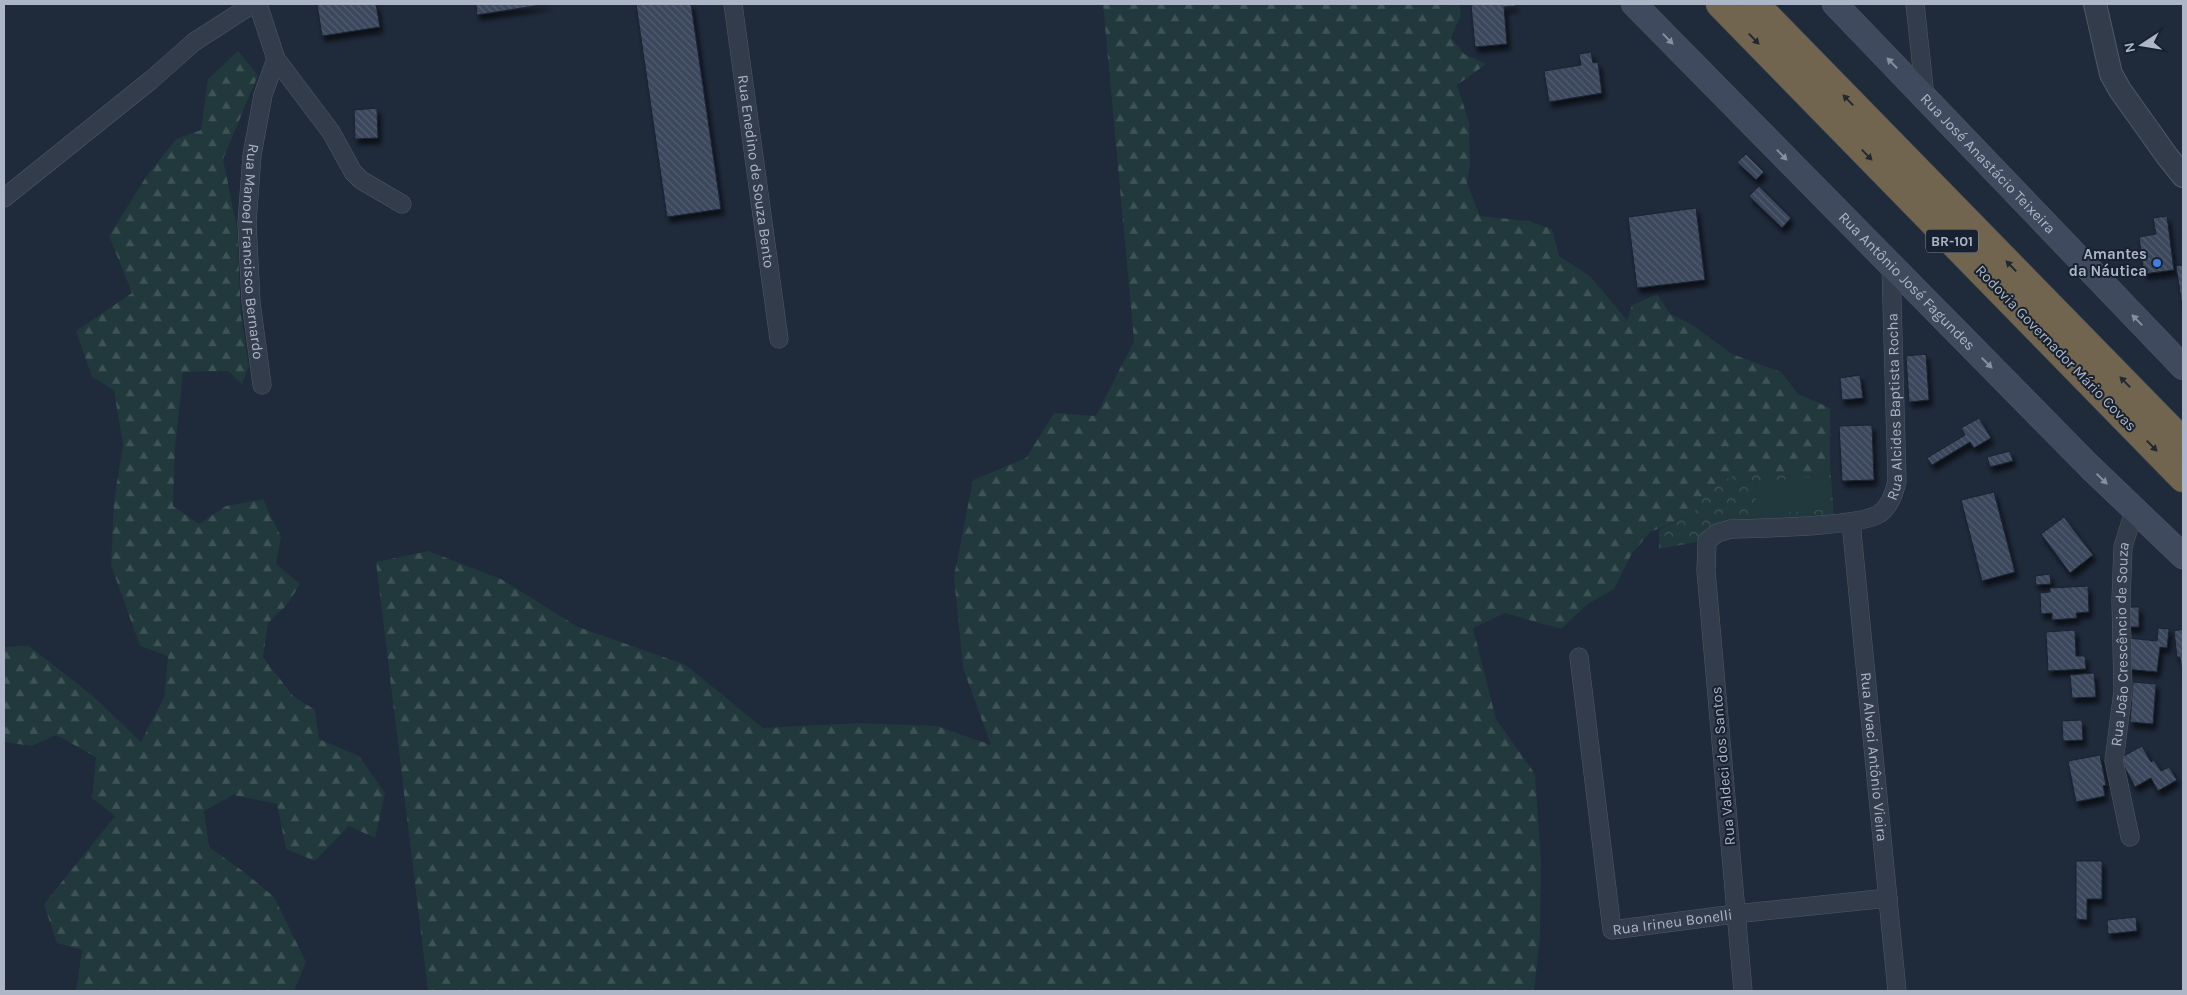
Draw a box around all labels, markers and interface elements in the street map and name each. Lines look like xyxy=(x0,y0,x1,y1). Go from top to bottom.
north arrow xyxy=(2117,20,2167,70)
one-way arrow xyxy=(1662,32,1674,44)
one-way arrow xyxy=(1748,32,1760,44)
text: N xyxy=(2120,41,2139,54)
one-way arrow xyxy=(1886,57,1898,69)
street label: Rua Enedino de Souza Bento xyxy=(734,74,778,269)
street label: Rua José Anastácio Teixeira xyxy=(1917,90,2059,237)
one-way arrow xyxy=(1843,94,1855,106)
street label: Rua Manoel Francisco Bernardo xyxy=(238,142,268,360)
one-way arrow xyxy=(1776,148,1788,160)
one-way arrow xyxy=(1861,149,1873,161)
street label: Rua Antônio José Fagundes xyxy=(1835,208,1979,354)
road number: BR-101 xyxy=(1926,230,1978,252)
place label: Amantes da Náutica xyxy=(2069,245,2147,280)
marker: Amantes da Náutica xyxy=(2151,257,2163,269)
one-way arrow xyxy=(2005,260,2017,272)
street label: Rodovia Governador Mário Covas xyxy=(1972,261,2140,435)
street label: Rua Alcides Baptista Rocha xyxy=(1883,313,1906,503)
one-way arrow xyxy=(2131,314,2143,326)
one-way arrow xyxy=(1981,357,1993,369)
one-way arrow xyxy=(2119,376,2131,388)
one-way arrow xyxy=(2146,440,2158,452)
one-way arrow xyxy=(2095,472,2107,484)
street label: Rua João Crescêncio de Souza xyxy=(2107,539,2133,747)
street label: Rua Alvaci Antônio Vieira xyxy=(1857,671,1891,842)
street label: Rua Valdeci dos Santos xyxy=(1707,686,1739,846)
street label: Rua Irineu Bonelli xyxy=(1611,905,1734,939)

